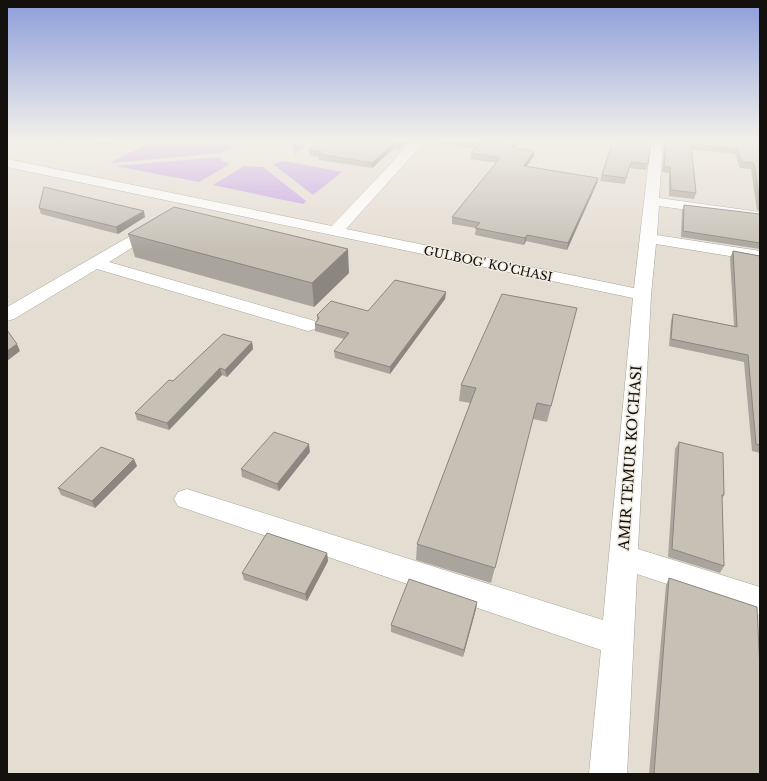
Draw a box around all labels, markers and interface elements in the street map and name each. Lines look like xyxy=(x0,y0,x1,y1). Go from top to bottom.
street label: GULBOG' KO'CHASI xyxy=(422,243,554,285)
street label: AMIR TEMUR KO'CHASI xyxy=(614,365,645,552)

